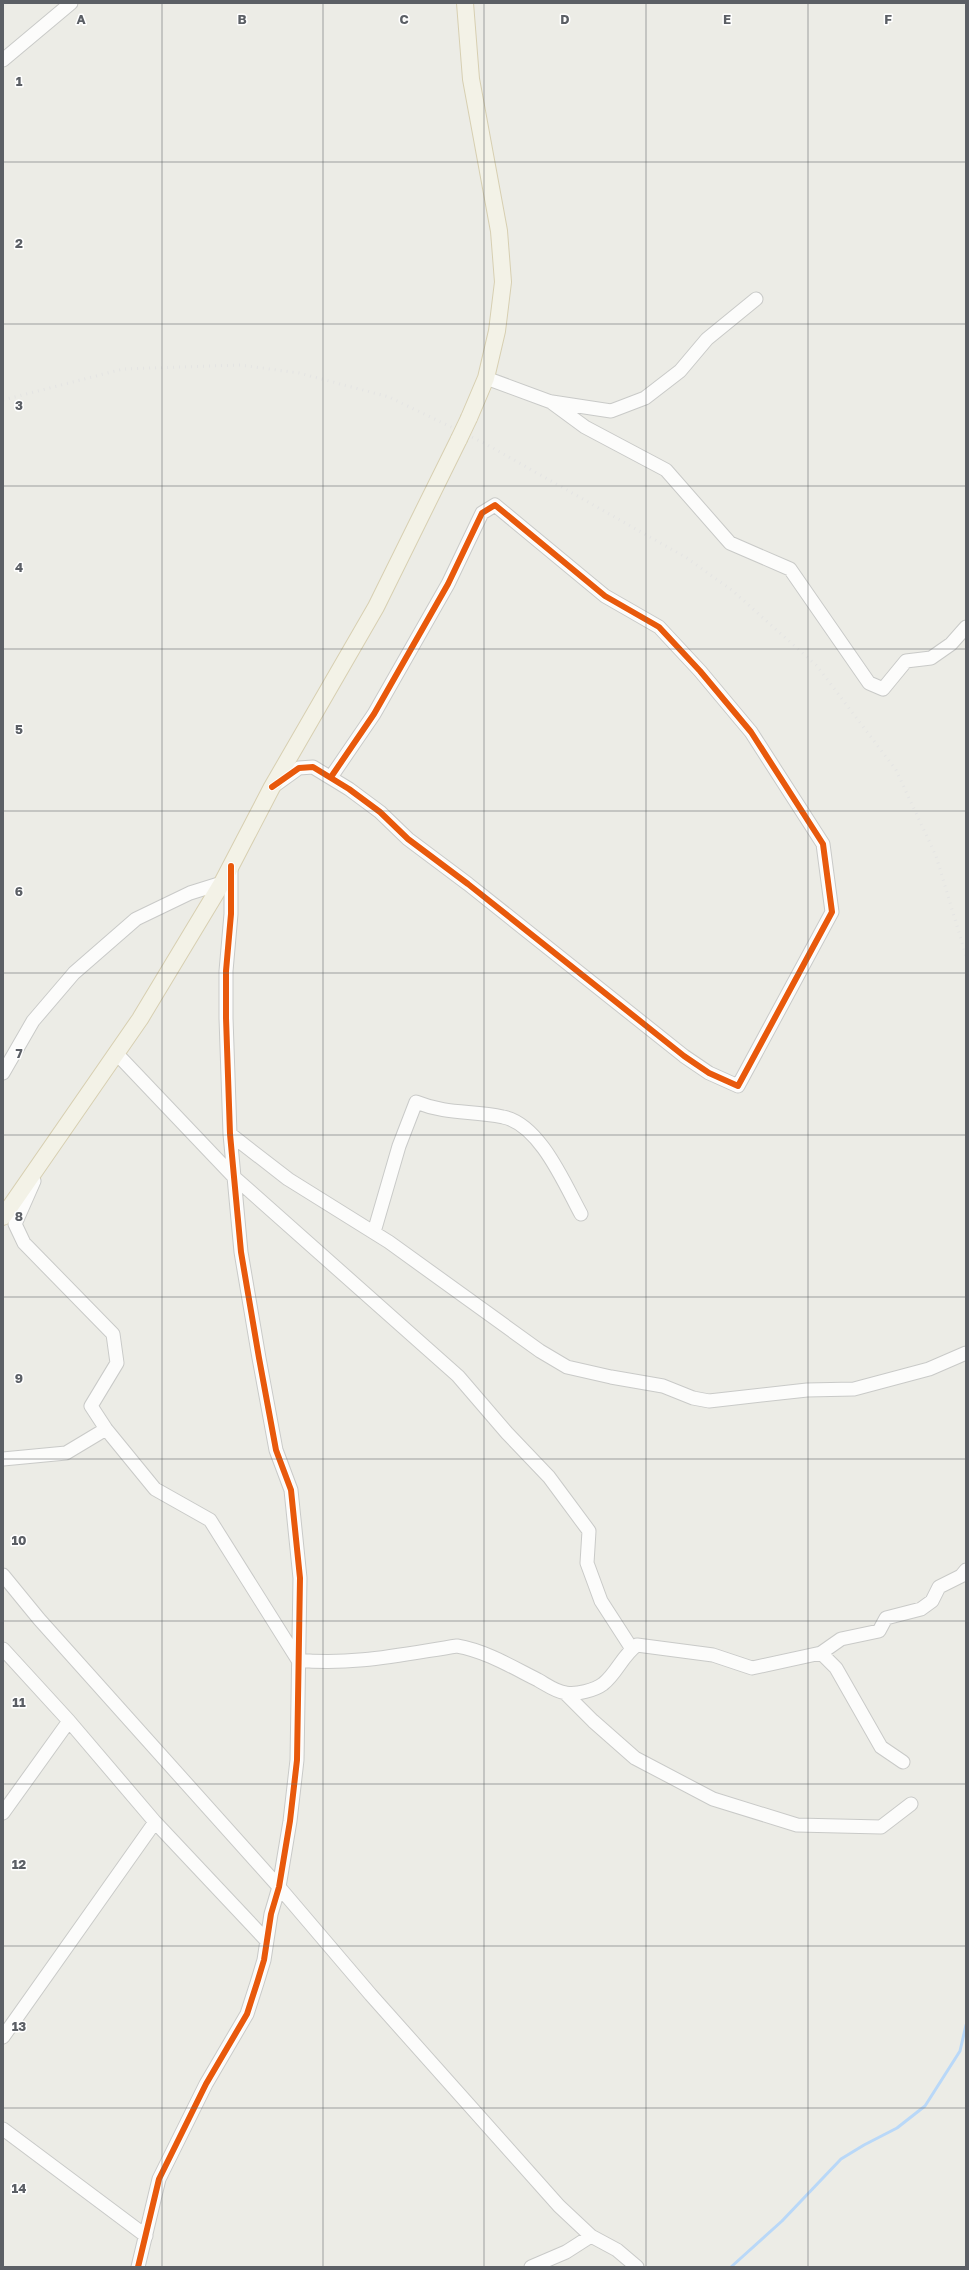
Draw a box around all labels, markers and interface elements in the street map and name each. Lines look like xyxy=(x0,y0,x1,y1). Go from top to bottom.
text: A xyxy=(76,11,86,27)
text: B xyxy=(237,11,247,27)
text: C xyxy=(399,11,409,27)
text: D xyxy=(560,11,570,27)
text: E xyxy=(723,11,731,27)
text: F xyxy=(884,11,892,27)
text: 1 xyxy=(16,73,23,89)
text: 2 xyxy=(15,235,23,251)
text: 3 xyxy=(15,397,23,413)
text: 4 xyxy=(15,559,23,575)
text: 5 xyxy=(15,721,23,737)
text: 6 xyxy=(15,883,23,899)
text: 7 xyxy=(15,1045,23,1061)
text: 8 xyxy=(15,1208,23,1224)
text: 9 xyxy=(15,1370,23,1386)
text: 10 xyxy=(11,1532,27,1548)
text: 11 xyxy=(12,1694,26,1710)
text: 12 xyxy=(12,1856,26,1872)
text: 13 xyxy=(12,2018,26,2034)
text: 14 xyxy=(12,2180,26,2196)

